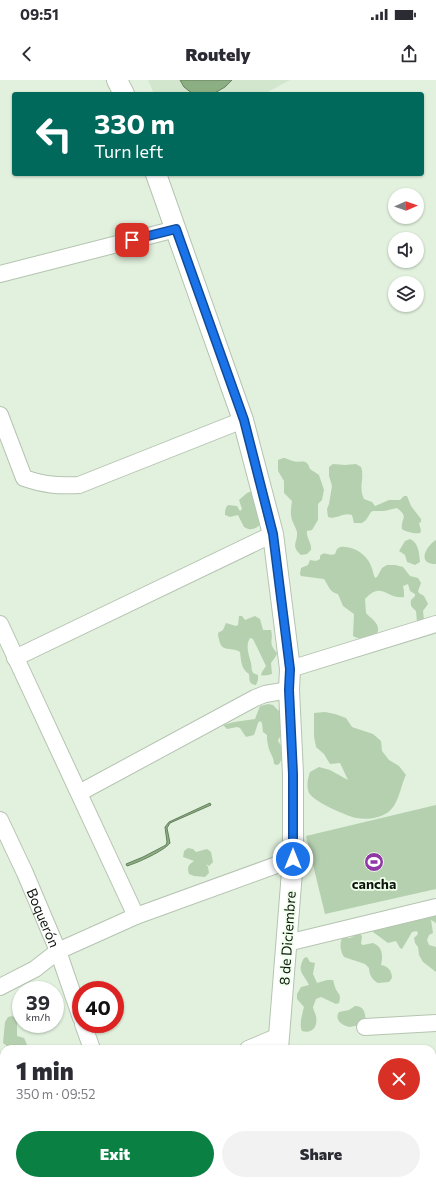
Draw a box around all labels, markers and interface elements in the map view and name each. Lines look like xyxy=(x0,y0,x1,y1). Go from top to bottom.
text: 09:51 xyxy=(20,5,59,23)
icon: back xyxy=(16,43,38,65)
text: Routely xyxy=(185,43,251,65)
icon: share xyxy=(398,43,420,65)
text: 330 m xyxy=(94,106,175,140)
icon: left xyxy=(28,108,80,160)
text: Turn left xyxy=(94,140,163,162)
north arrow xyxy=(388,188,424,224)
map controls xyxy=(388,188,424,312)
pin xyxy=(115,223,149,257)
icon: arrive xyxy=(121,229,143,251)
button: sound xyxy=(388,232,424,268)
button: layers xyxy=(388,276,424,312)
position arrow xyxy=(272,838,314,880)
sports icon: cancha xyxy=(363,851,385,873)
place label: cancha xyxy=(352,875,396,892)
street label: Boquerón xyxy=(24,885,64,950)
street label: 8 de Diciembre xyxy=(275,890,299,986)
speed limit sign: 40 xyxy=(72,981,124,1033)
text: 39 xyxy=(26,990,50,1014)
text: km/h xyxy=(26,1011,50,1023)
text: 1 min xyxy=(16,1056,74,1085)
button: close xyxy=(378,1058,420,1100)
text: 350 m · 09:52 xyxy=(16,1086,95,1102)
button: Exit xyxy=(16,1131,214,1177)
button: Share xyxy=(222,1131,420,1177)

